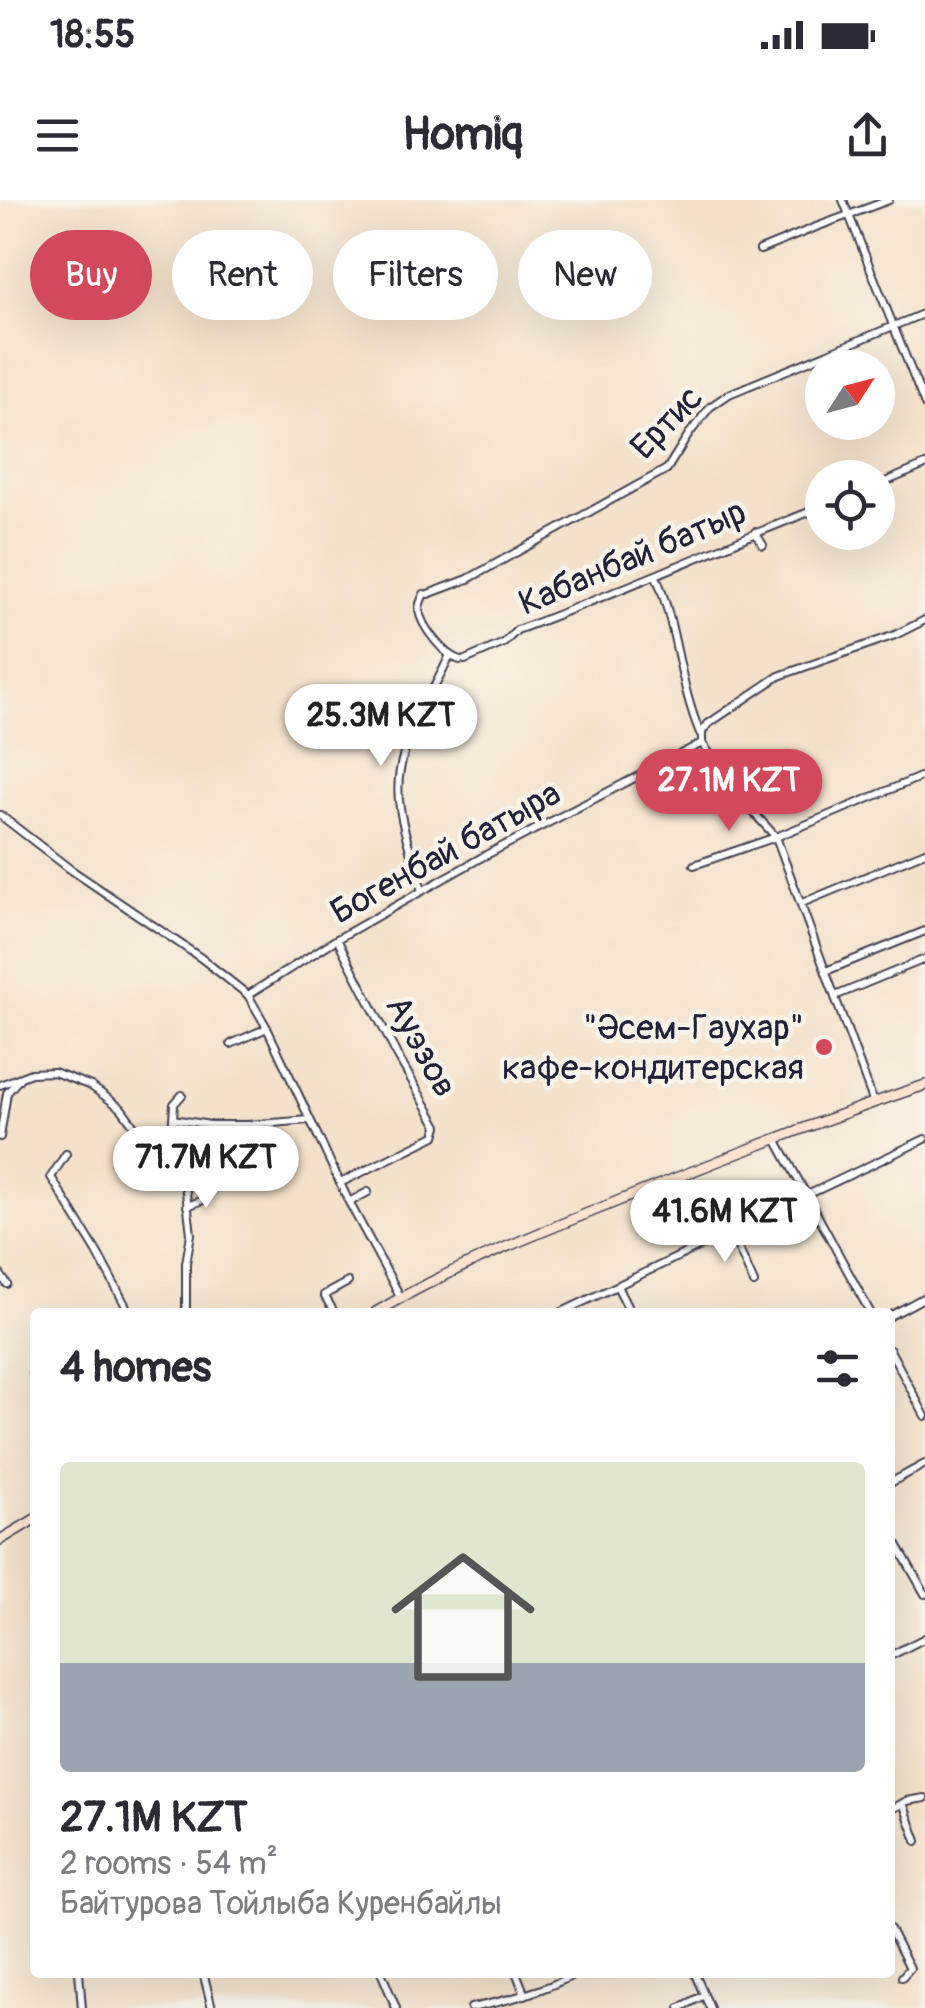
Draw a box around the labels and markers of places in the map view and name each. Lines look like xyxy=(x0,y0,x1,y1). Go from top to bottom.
pin: 25.3M KZT xyxy=(267,684,495,769)
pin: 27.1M KZT xyxy=(615,749,843,834)
place label: "Әсем-Гаухар" кафе-кондитерская xyxy=(502,1006,804,1090)
marker: "Әсем-Гаухар" кафе-кондитерская xyxy=(813,1036,835,1058)
pin: 71.7M KZT xyxy=(92,1126,320,1211)
pin: 41.6M KZT xyxy=(611,1180,839,1265)

